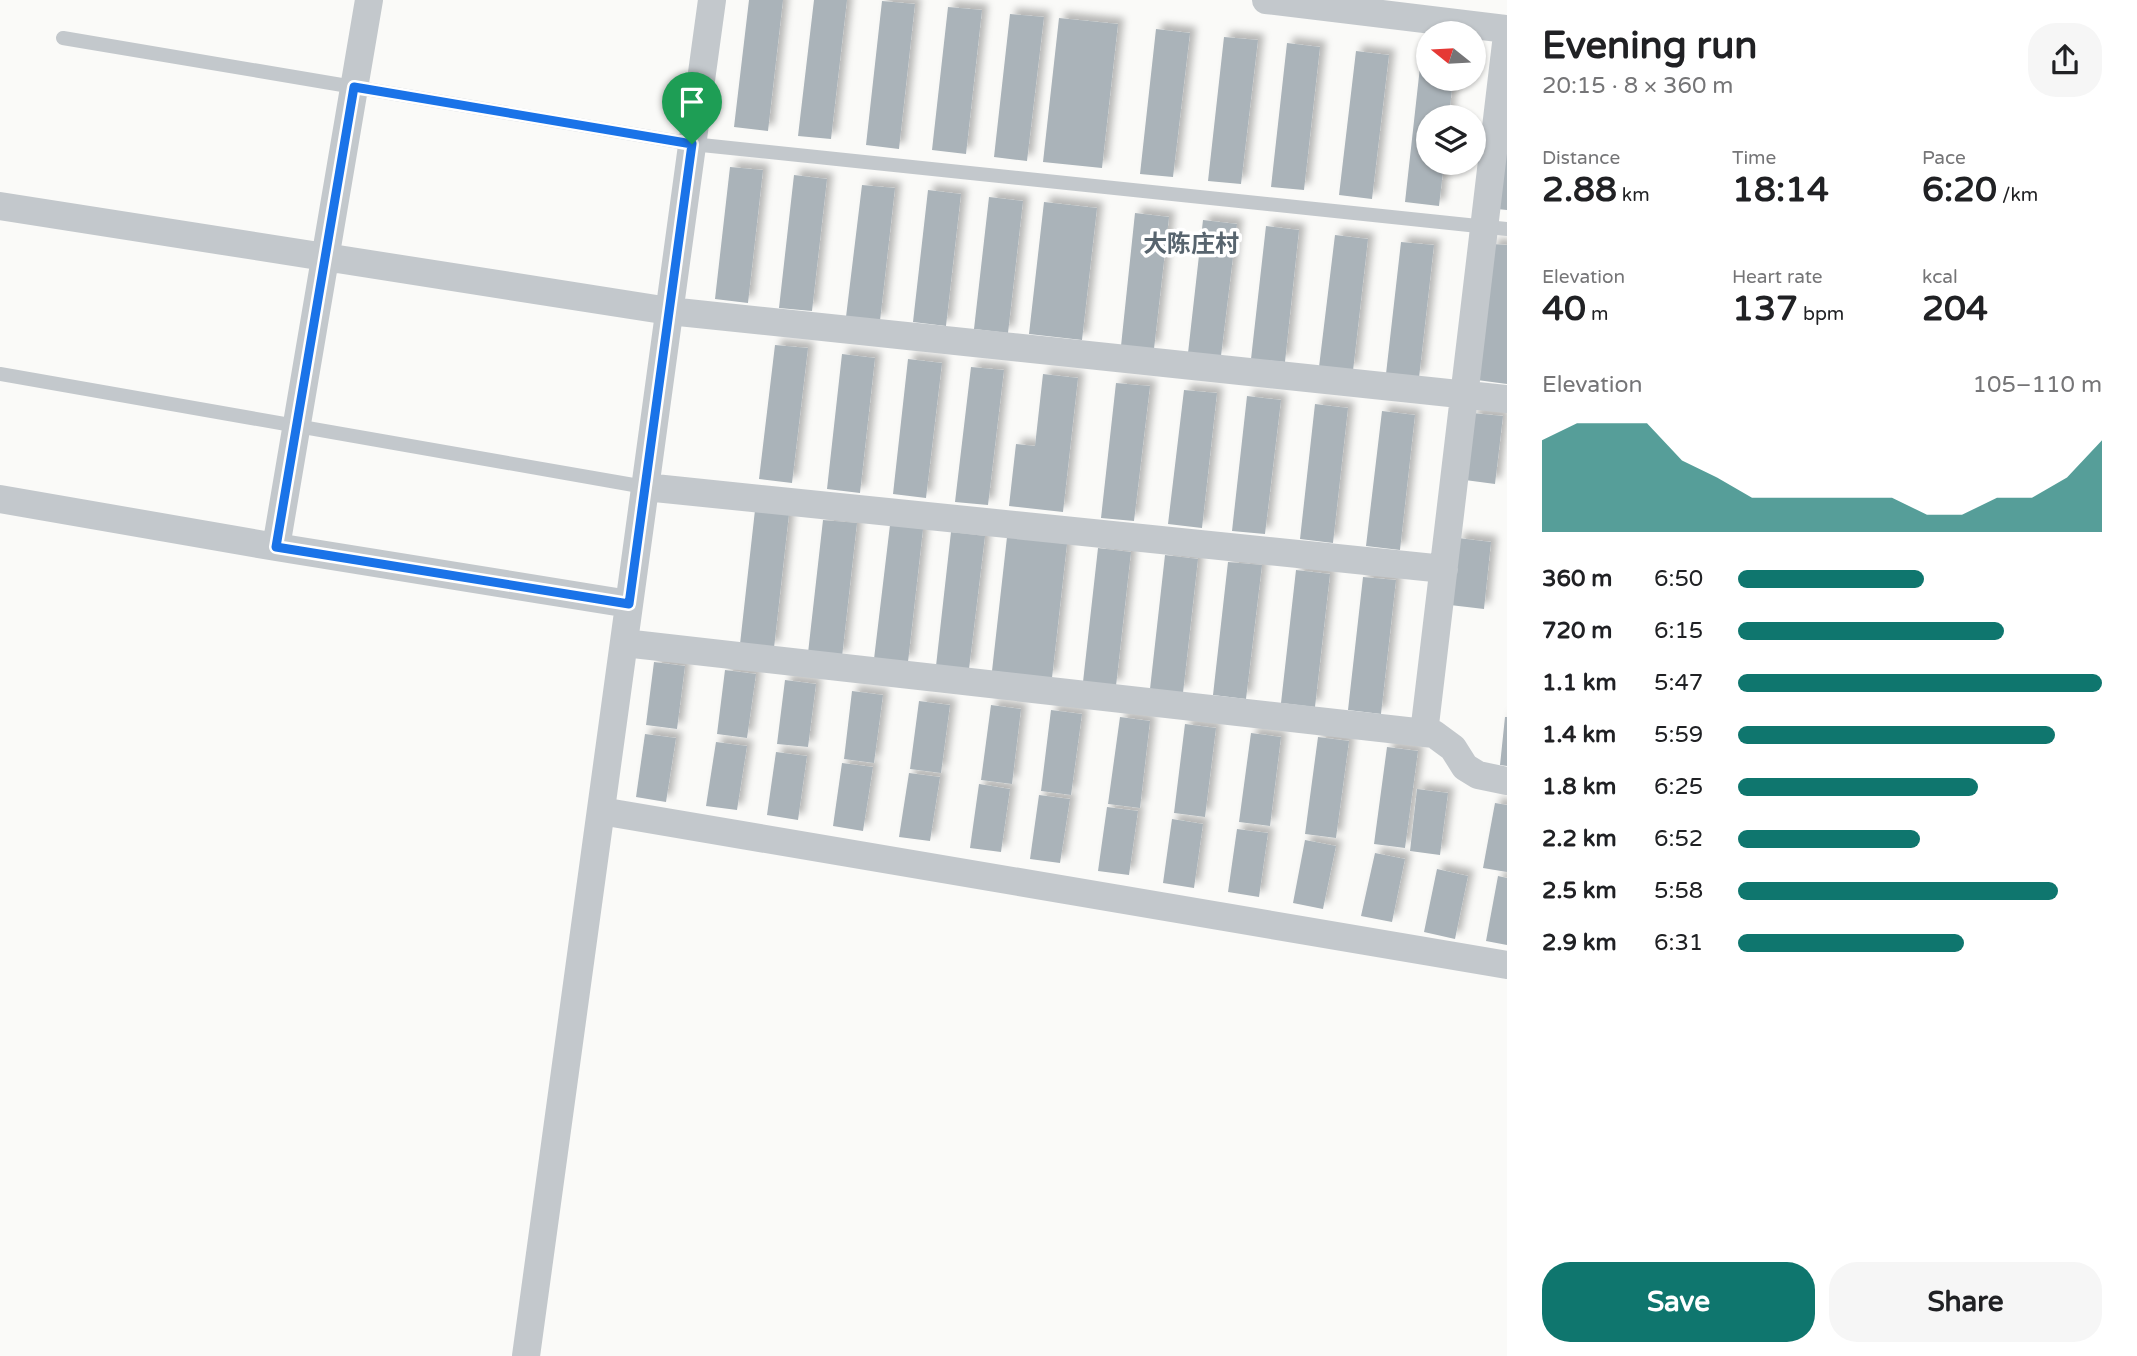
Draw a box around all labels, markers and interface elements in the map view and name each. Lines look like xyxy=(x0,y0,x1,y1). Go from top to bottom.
north arrow xyxy=(1416,21,1486,91)
map controls xyxy=(1416,21,1486,175)
text: Evening run xyxy=(1542,23,1757,69)
button: share xyxy=(2028,23,2102,97)
pin xyxy=(662,72,722,144)
text: 20:15 · 8 × 360 m xyxy=(1542,72,1733,100)
icon: arrive xyxy=(673,83,711,121)
button: layers xyxy=(1416,105,1486,175)
text: Distance xyxy=(1542,147,1620,169)
text: Time xyxy=(1732,147,1776,169)
text: Pace xyxy=(1922,147,1966,169)
text: 2.88 xyxy=(1542,169,1617,211)
text: 18:14 xyxy=(1732,169,1829,211)
text: 6:20 xyxy=(1922,169,1997,211)
text: km xyxy=(1617,184,1650,206)
text: /km xyxy=(1997,184,2038,206)
district label: 大陈庄村 xyxy=(1143,230,1239,259)
text: Elevation xyxy=(1542,266,1625,288)
text: Heart rate xyxy=(1732,266,1823,288)
text: kcal xyxy=(1922,266,1958,288)
text: 40 xyxy=(1542,288,1586,330)
text: 137 xyxy=(1732,288,1798,330)
text: 204 xyxy=(1922,288,1988,330)
text: m xyxy=(1586,303,1608,325)
text: bpm xyxy=(1798,303,1844,325)
text: Elevation xyxy=(1542,371,1643,399)
text: 105–110 m xyxy=(1973,371,2102,399)
text: 360 m xyxy=(1542,565,1612,593)
text: 6:50 xyxy=(1654,565,1703,593)
text: 720 m xyxy=(1542,617,1612,645)
text: 6:15 xyxy=(1654,617,1703,645)
text: 1.1 km xyxy=(1542,669,1617,697)
text: 5:47 xyxy=(1654,669,1703,697)
text: 1.4 km xyxy=(1542,721,1616,749)
text: 5:59 xyxy=(1654,721,1703,749)
text: 1.8 km xyxy=(1542,773,1616,801)
text: 6:25 xyxy=(1654,773,1703,801)
text: 2.2 km xyxy=(1542,825,1617,853)
text: 6:52 xyxy=(1654,825,1703,853)
text: 2.5 km xyxy=(1542,877,1617,905)
text: 5:58 xyxy=(1654,877,1703,905)
text: 2.9 km xyxy=(1542,929,1617,957)
text: 6:31 xyxy=(1654,929,1703,957)
button: Save xyxy=(1542,1262,1815,1342)
button: Share xyxy=(1829,1262,2102,1342)

